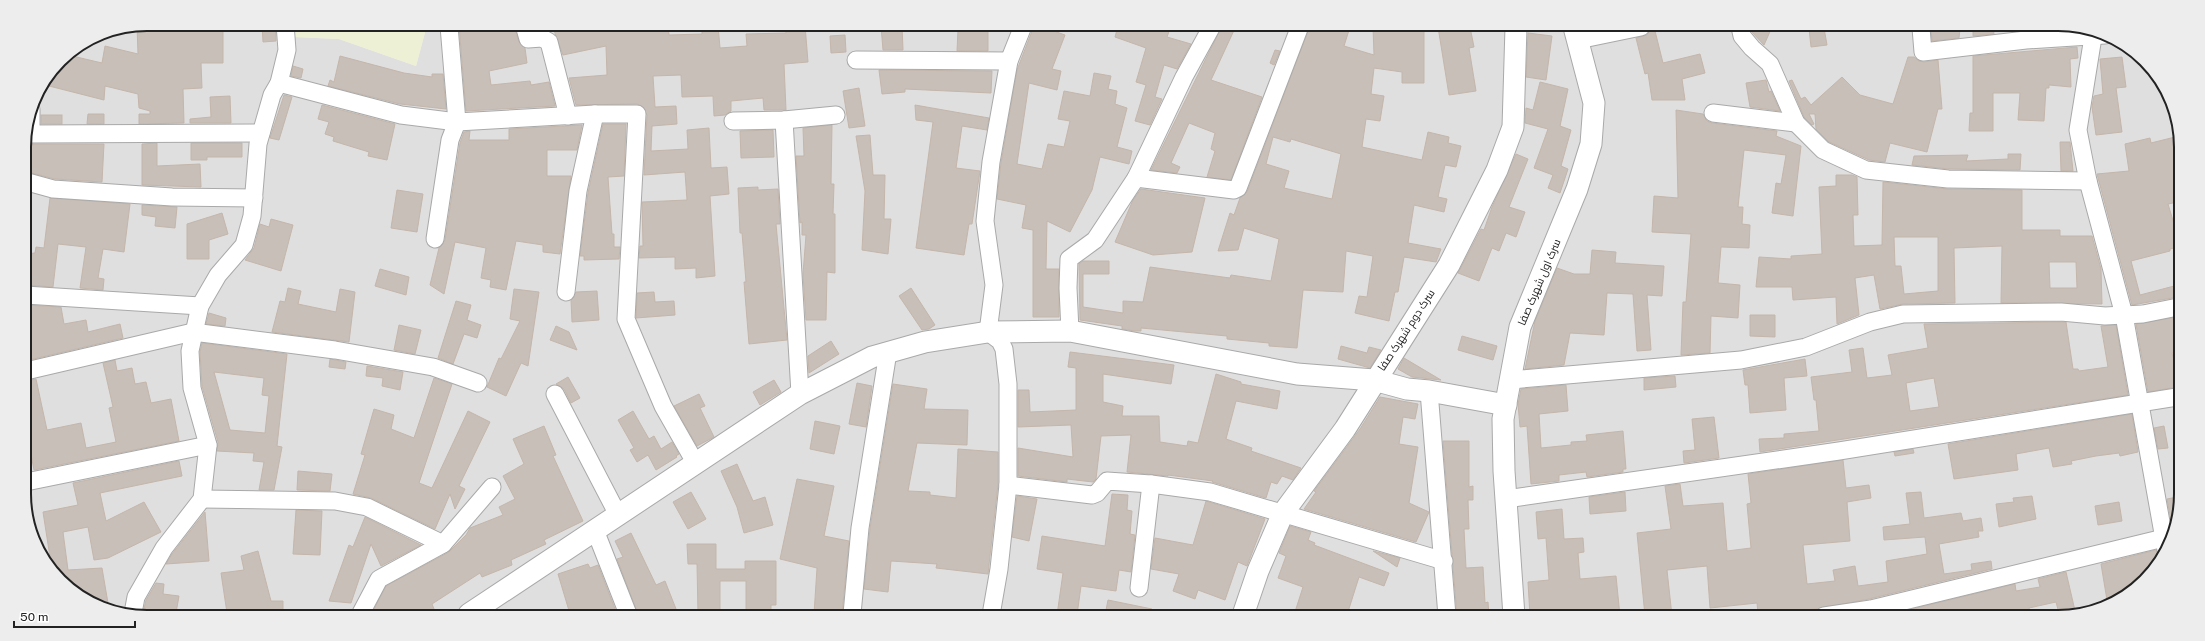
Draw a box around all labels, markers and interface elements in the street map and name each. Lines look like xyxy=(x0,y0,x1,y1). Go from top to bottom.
street label: سرک اول شهرک صفا xyxy=(1515,237,1564,327)
street label: سرک دوم شهرک صفا xyxy=(1375,287,1438,374)
scale bar xyxy=(14,603,135,629)
text: 50 m xyxy=(20,610,48,624)

